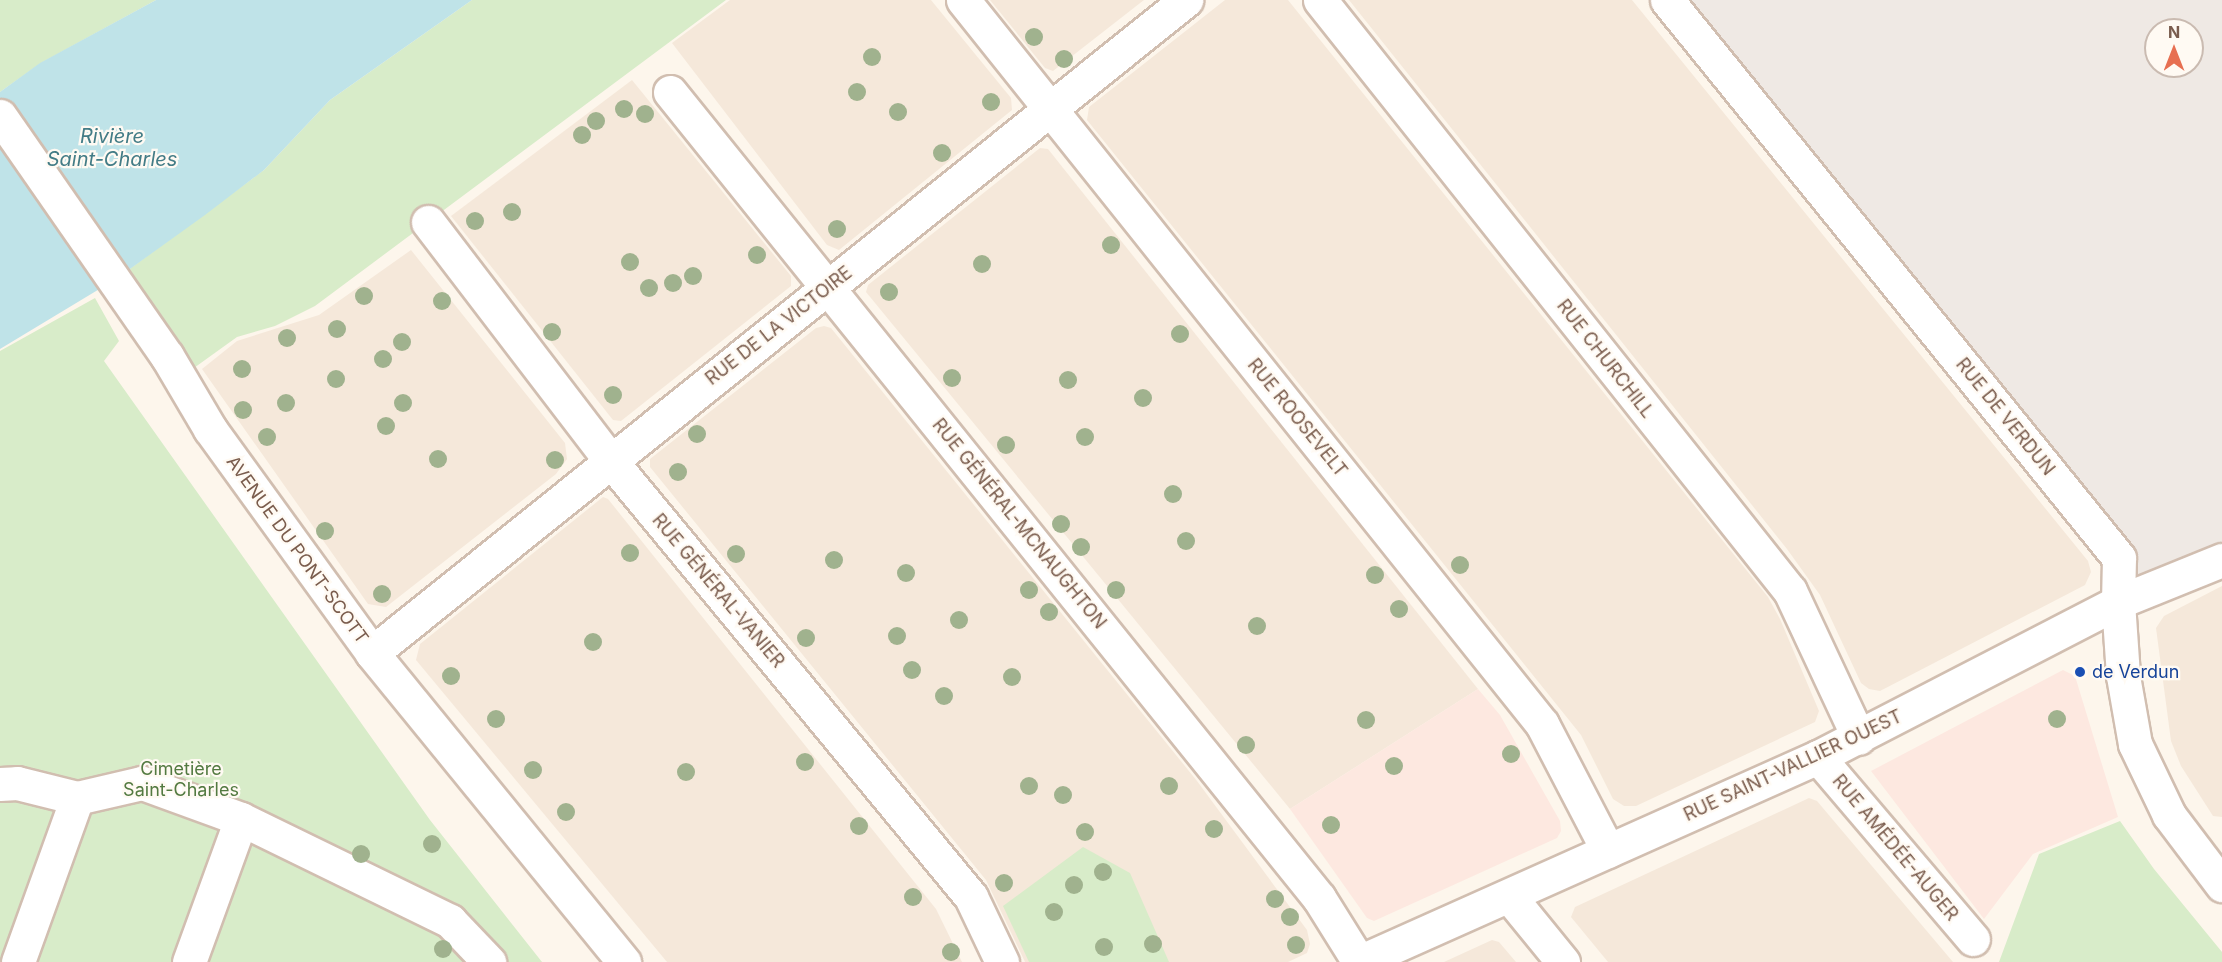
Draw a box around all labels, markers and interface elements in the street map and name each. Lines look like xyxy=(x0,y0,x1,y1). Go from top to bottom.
north arrow xyxy=(2144,18,2204,78)
text: N xyxy=(2168,22,2180,42)
water label: Rivière Saint-Charles xyxy=(47,124,177,171)
street label: RUE DE LA VICTOIRE xyxy=(701,262,857,390)
street label: RUE CHURCHILL xyxy=(1552,296,1658,422)
street label: RUE DE VERDUN xyxy=(1951,354,2059,480)
street label: RUE ROOSEVELT xyxy=(1243,355,1351,481)
street label: RUE GÉNÉRAL-MCNAUGHTON xyxy=(928,415,1110,633)
street label: AVENUE DU PONT-SCOTT xyxy=(221,452,373,648)
street label: RUE GÉNÉRAL-VANIER xyxy=(647,510,789,672)
place label: de Verdun xyxy=(2092,661,2179,683)
marker: de Verdun xyxy=(2073,665,2087,679)
street label: RUE SAINT-VALLIER OUEST xyxy=(1680,706,1906,826)
park label: Cimetière Saint-Charles xyxy=(123,759,239,802)
street label: RUE AMÉDÉE-AUGER xyxy=(1828,771,1962,925)

